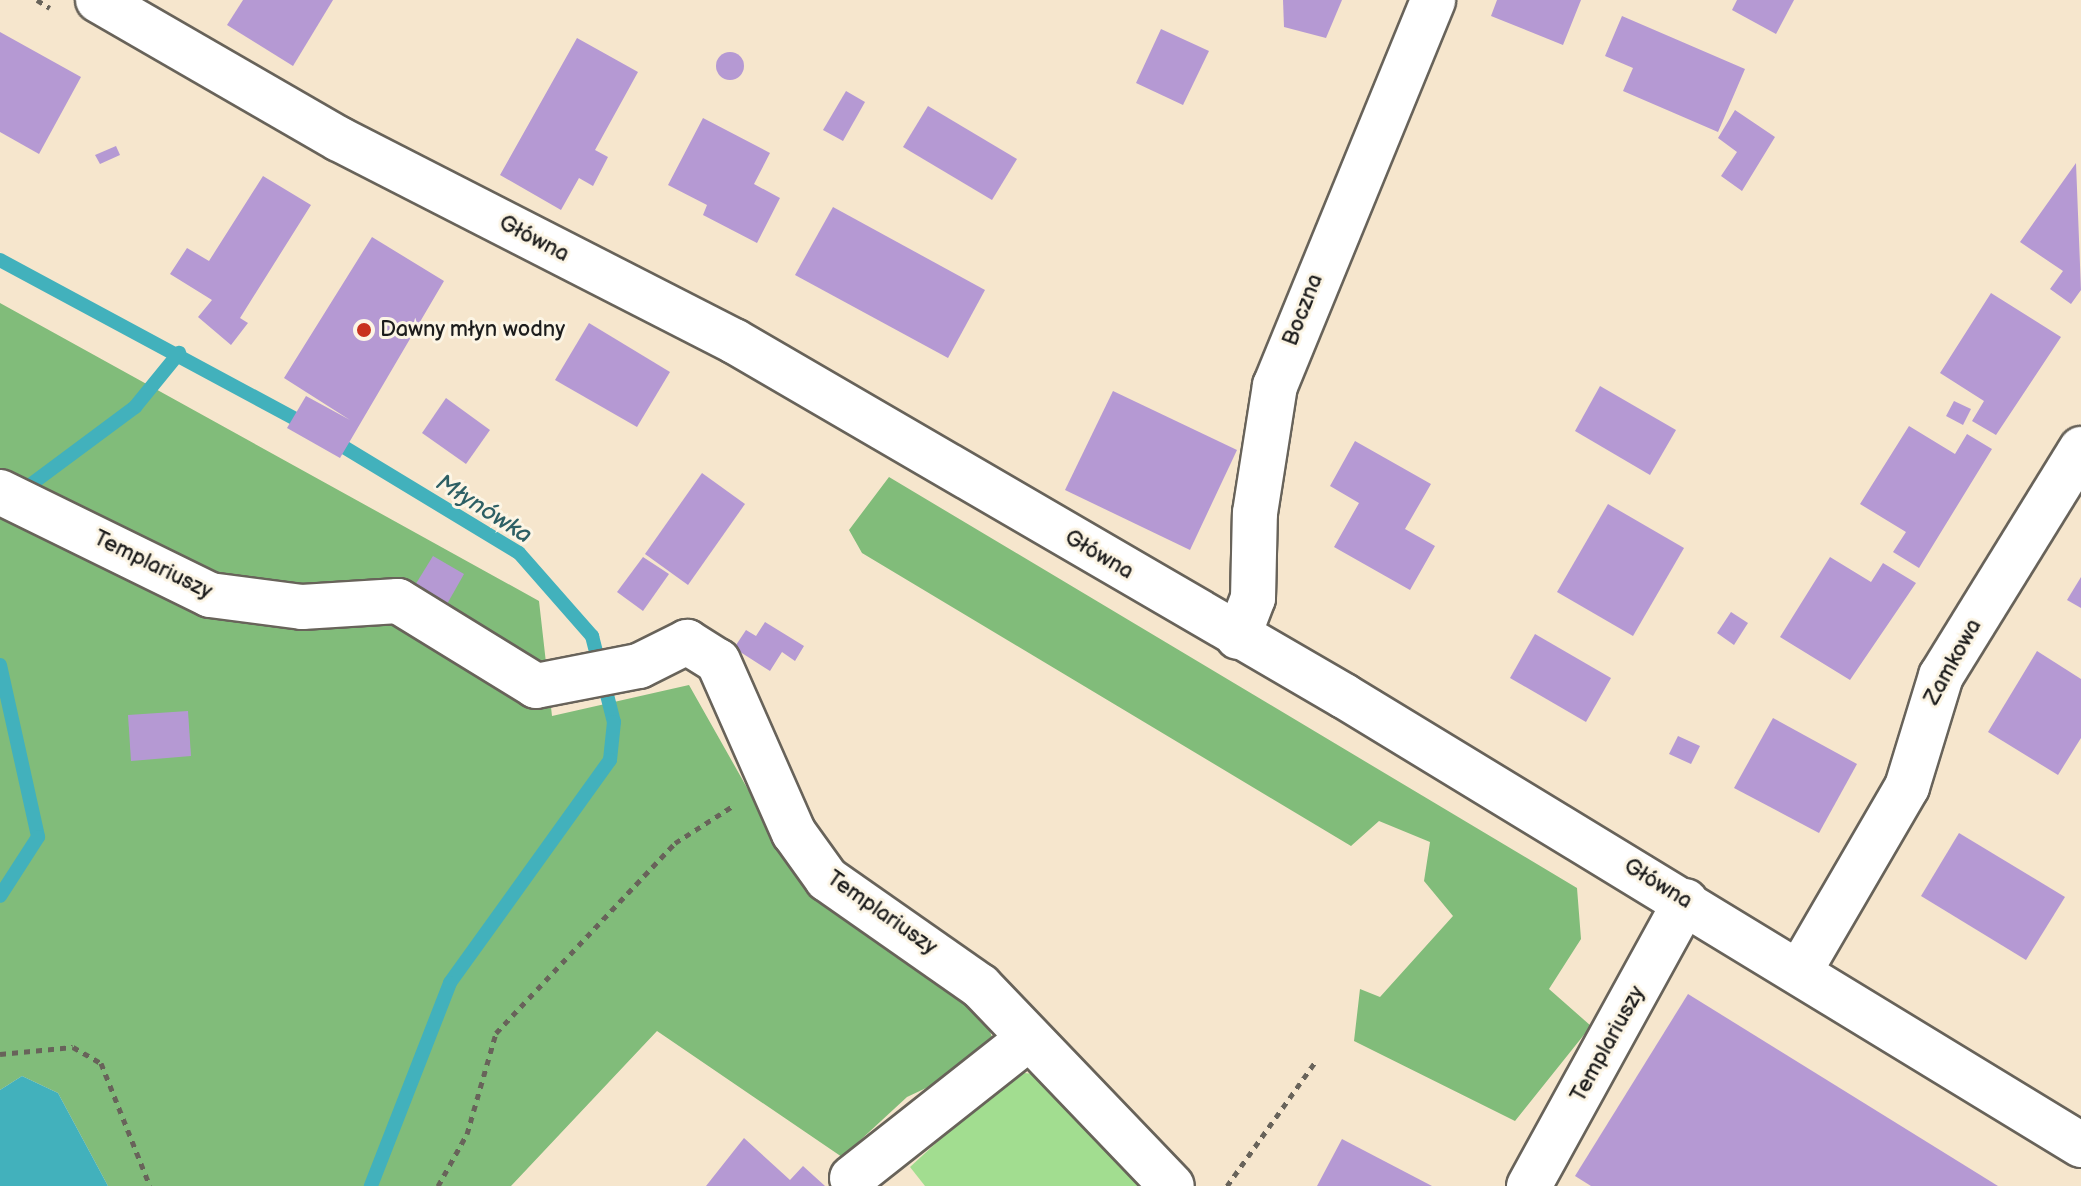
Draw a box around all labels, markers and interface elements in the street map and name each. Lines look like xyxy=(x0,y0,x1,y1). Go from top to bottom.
street label: Główna xyxy=(494,210,574,268)
street label: Boczna xyxy=(1277,270,1329,350)
place label: Dawny młyn wodny xyxy=(380,317,567,343)
marker: Dawny młyn wodny xyxy=(355,321,373,339)
water label: Młynówka xyxy=(431,468,537,550)
street label: Templariuszy xyxy=(89,525,217,605)
street label: Główna xyxy=(1060,525,1138,585)
street label: Zamkowa xyxy=(1919,615,1987,709)
street label: Główna xyxy=(1619,853,1697,915)
street label: Templariuszy xyxy=(822,865,942,961)
street label: Templariuszy xyxy=(1565,981,1651,1107)

